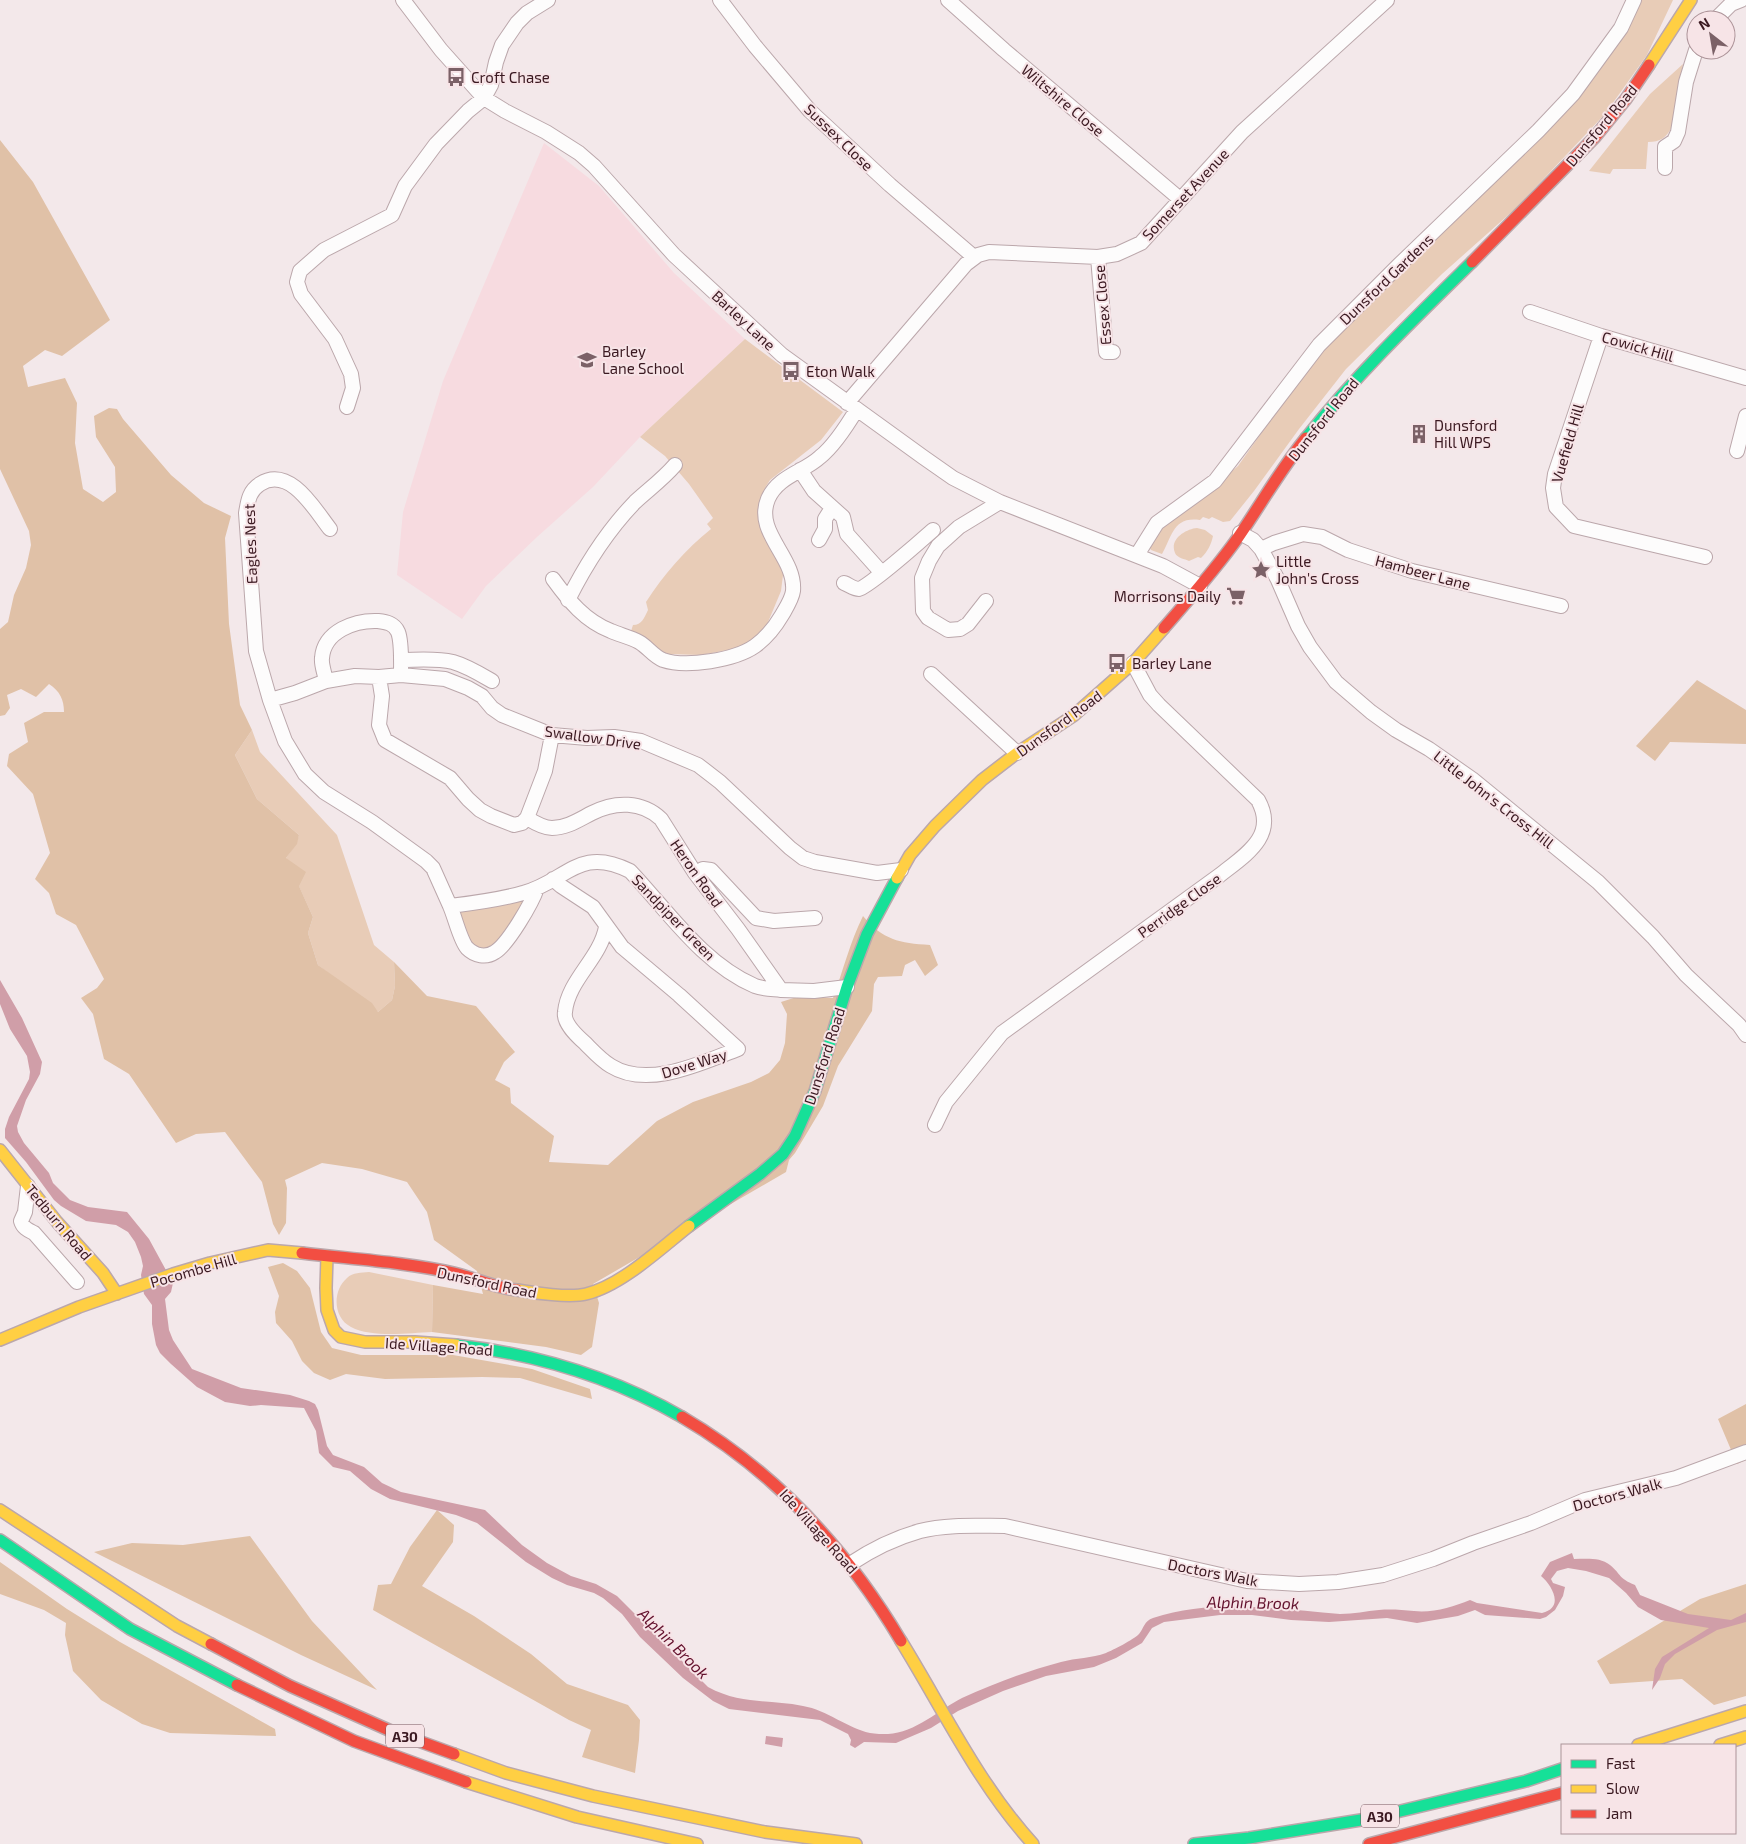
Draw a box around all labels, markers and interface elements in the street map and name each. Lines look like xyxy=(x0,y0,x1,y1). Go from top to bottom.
north arrow xyxy=(1686,10,1736,60)
text: N xyxy=(1695,14,1713,33)
street label: Wiltshire Close xyxy=(1018,60,1108,140)
bus stop icon: Croft Chase xyxy=(445,66,467,88)
place label: Croft Chase xyxy=(471,68,550,86)
street label: Dunsford Road xyxy=(1562,80,1640,170)
street label: Sussex Close xyxy=(801,100,877,174)
street label: Somerset Avenue xyxy=(1138,144,1232,244)
street label: Dunsford Gardens xyxy=(1335,230,1437,328)
street label: Essex Close xyxy=(1090,264,1114,346)
street label: Barley Lane xyxy=(709,286,779,354)
street label: Cowick Hill xyxy=(1600,327,1677,365)
place label: Barley Lane School xyxy=(602,342,685,377)
school or university icon: Barley Lane School xyxy=(576,349,598,371)
bus stop icon: Eton Walk xyxy=(780,360,802,382)
place label: Eton Walk xyxy=(806,362,875,380)
street label: Dunsford Road xyxy=(1284,374,1362,464)
street label: Vuefield Hill xyxy=(1547,401,1587,485)
place label: Dunsford Hill WPS xyxy=(1434,416,1497,451)
building icon: Dunsford Hill WPS xyxy=(1408,423,1430,445)
street label: Eagles Nest xyxy=(240,503,260,585)
street label: Hambeer Lane xyxy=(1373,551,1473,593)
place label: Little John's Cross xyxy=(1276,552,1359,587)
place icon: Little John's Cross xyxy=(1250,559,1272,581)
supermarket icon: Morrisons Daily xyxy=(1225,585,1247,607)
place label: Morrisons Daily xyxy=(1114,587,1221,605)
bus stop icon: Barley Lane xyxy=(1106,652,1128,674)
place label: Barley Lane xyxy=(1132,654,1212,672)
street label: Dunsford Road xyxy=(1013,686,1105,760)
street label: Swallow Drive xyxy=(544,721,642,753)
street label: Little John's Cross Hill xyxy=(1430,746,1558,852)
street label: Heron Road xyxy=(667,835,727,911)
street label: Perridge Close xyxy=(1134,869,1224,941)
street label: Sandpiper Green xyxy=(629,870,719,964)
street label: Dunsford Road xyxy=(800,1005,848,1107)
street label: Dove Way xyxy=(659,1044,729,1081)
street label: Tedburn Road xyxy=(22,1180,96,1264)
street label: Pocombe Hill xyxy=(148,1249,239,1291)
street label: Dunsford Road xyxy=(436,1263,538,1301)
street label: Ide Village Road xyxy=(385,1333,493,1359)
street label: Doctors Walk xyxy=(1571,1473,1664,1514)
street label: Ide Village Road xyxy=(776,1485,862,1577)
street label: Doctors Walk xyxy=(1167,1554,1260,1590)
water label: Alphin Brook xyxy=(1206,1592,1299,1612)
water label: Alphin Brook xyxy=(634,1603,713,1682)
road number: A30 xyxy=(386,1724,424,1748)
legend xyxy=(1561,1744,1736,1834)
text: Fast xyxy=(1606,1754,1636,1772)
text: Slow xyxy=(1606,1779,1640,1797)
road number: A30 xyxy=(1361,1804,1399,1828)
text: Jam xyxy=(1606,1804,1632,1822)

